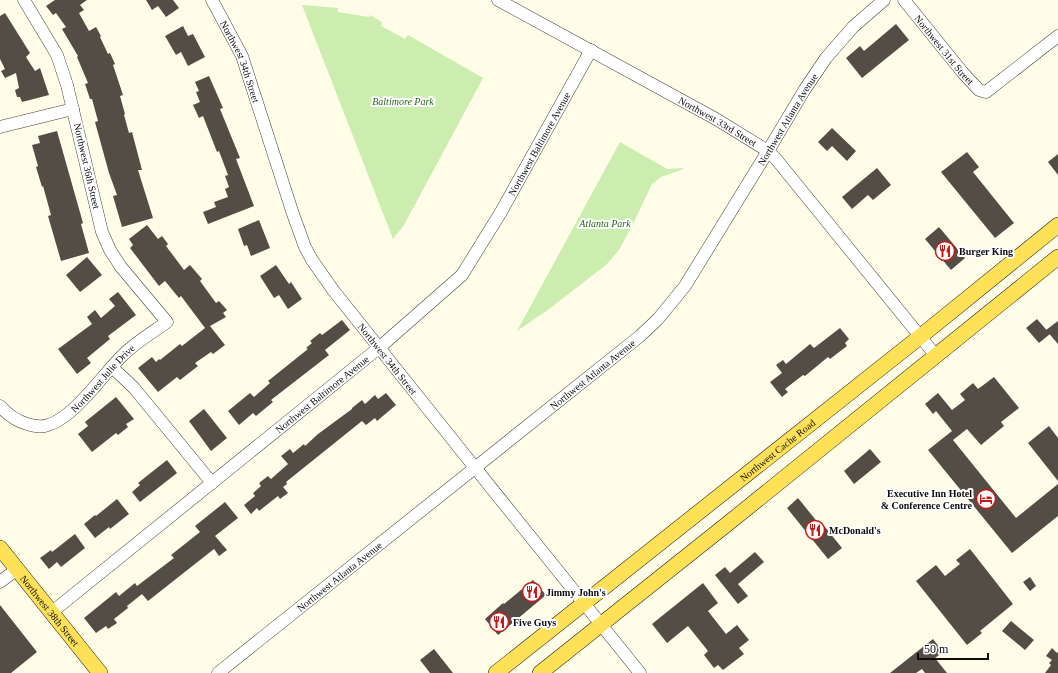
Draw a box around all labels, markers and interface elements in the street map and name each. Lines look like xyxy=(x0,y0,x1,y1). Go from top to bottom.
street label: Northwest 31st Street xyxy=(913,13,976,87)
street label: Northwest 34th Street xyxy=(219,19,262,104)
street label: Northwest Atlanta Avenue xyxy=(755,71,820,167)
street label: Northwest Baltimore Avenue xyxy=(506,90,572,197)
street label: Northwest 33rd Street xyxy=(677,94,759,148)
park label: Baltimore Park xyxy=(372,96,434,107)
street label: Northwest 36th Street xyxy=(72,122,102,210)
park label: Atlanta Park xyxy=(578,218,631,229)
restaurant icon: Burger King xyxy=(934,240,956,262)
place label: Burger King xyxy=(959,246,1013,257)
street label: Northwest 34th Street xyxy=(356,321,420,397)
street label: Northwest Atlanta Avenue xyxy=(548,337,637,411)
street label: Northwest Julie Drive xyxy=(68,342,137,414)
street label: Northwest Baltimore Avenue xyxy=(273,353,371,435)
street label: Northwest Cache Road xyxy=(737,417,817,483)
place label: Executive Inn Hotel & Conference Centre xyxy=(881,488,973,511)
hotel icon: Executive Inn Hotel & Conference Centre xyxy=(975,488,997,510)
restaurant icon: McDonald's xyxy=(804,519,826,541)
place label: McDonald's xyxy=(829,525,881,536)
street label: Northwest Atlanta Avenue xyxy=(294,539,384,613)
street label: Northwest 38th Street xyxy=(18,573,82,648)
restaurant icon: Jimmy John's xyxy=(521,581,543,603)
place label: Jimmy John's xyxy=(546,587,606,598)
restaurant icon: Five Guys xyxy=(488,611,510,633)
place label: Five Guys xyxy=(513,617,556,628)
scale bar xyxy=(918,635,988,661)
text: 50 m xyxy=(924,642,949,656)

